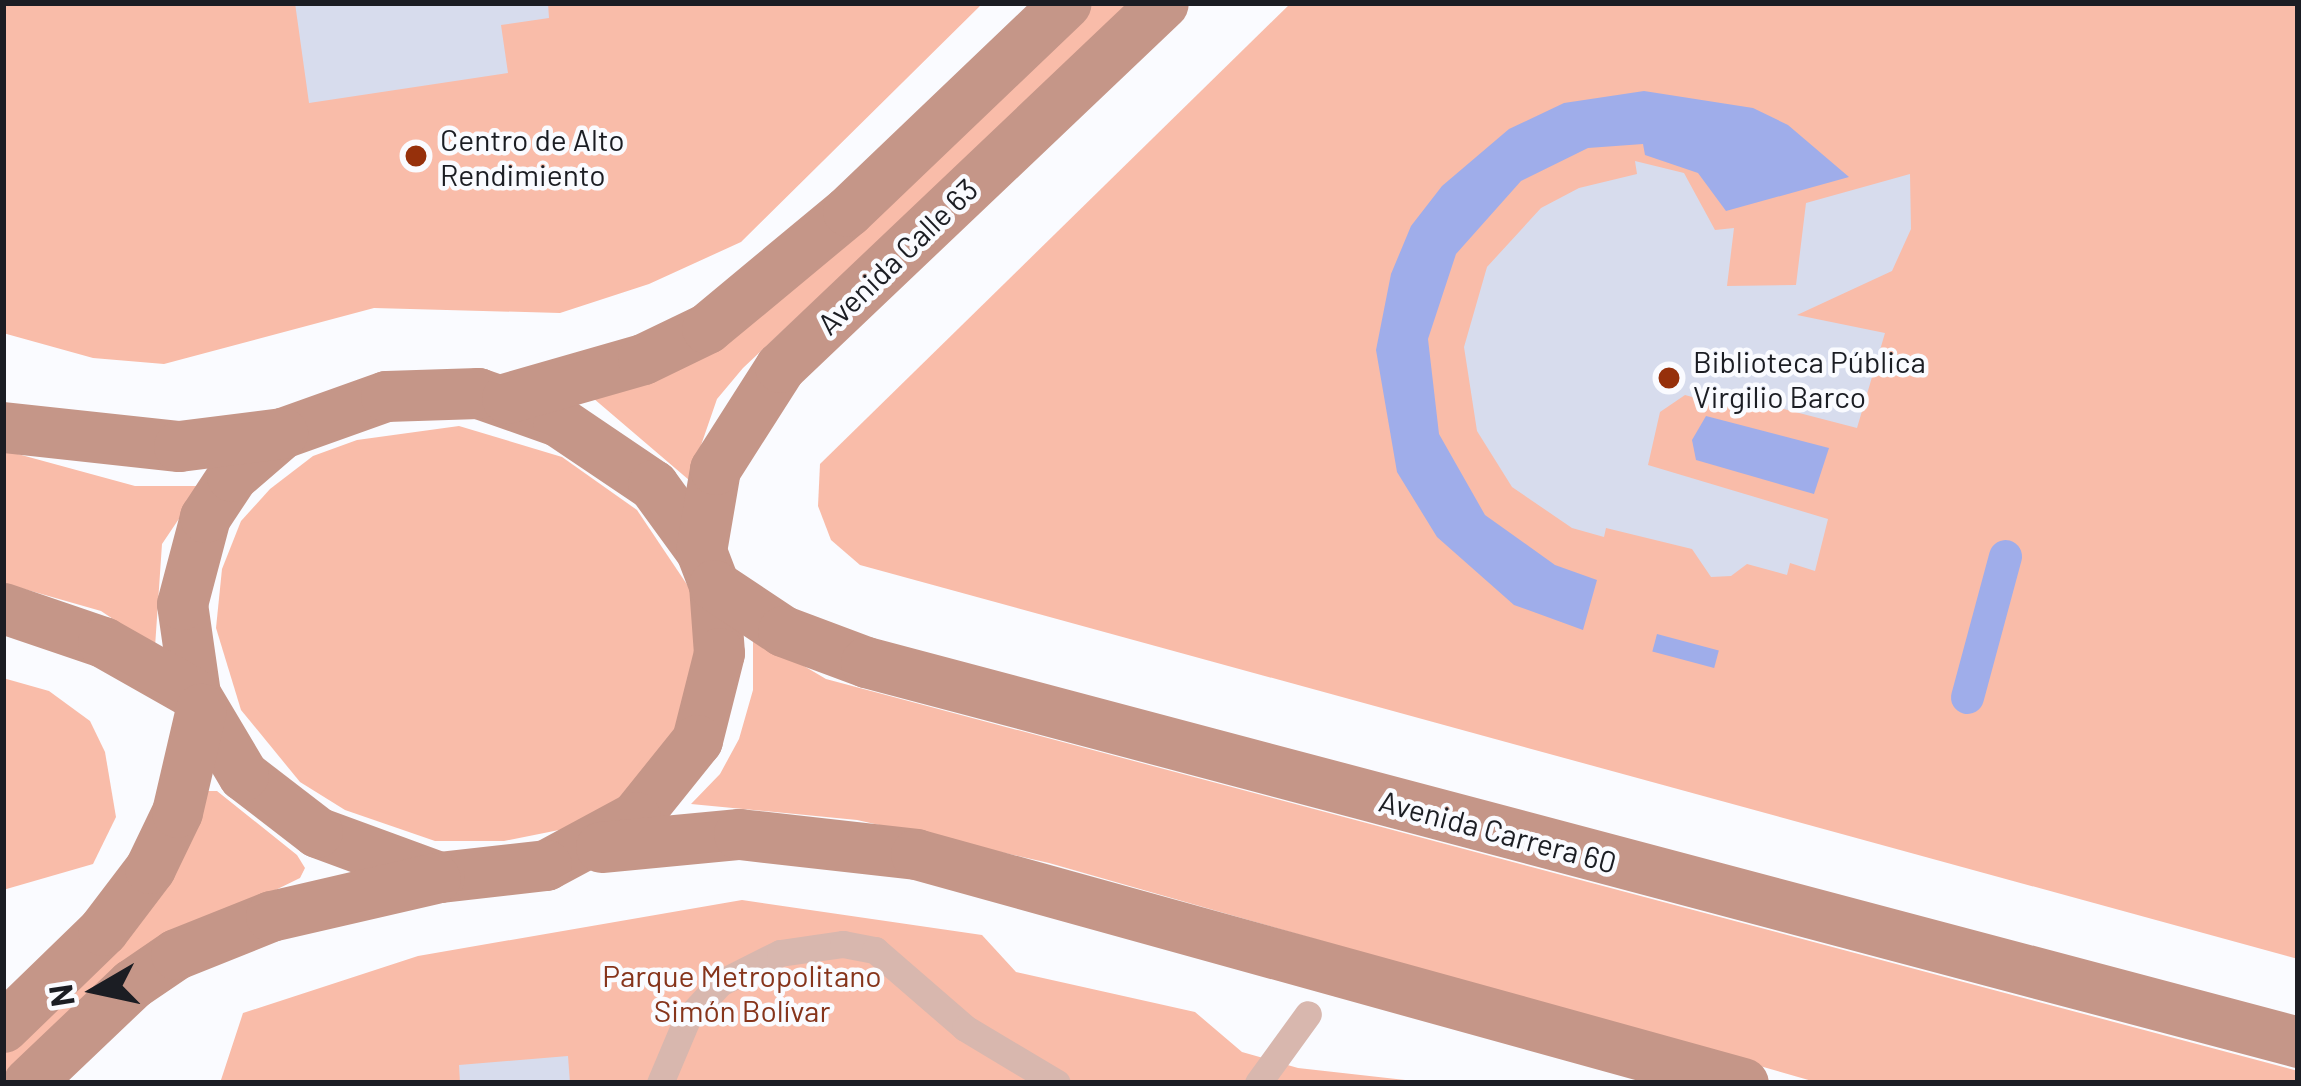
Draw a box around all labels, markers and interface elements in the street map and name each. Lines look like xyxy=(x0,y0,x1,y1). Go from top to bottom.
place label: Centro de Alto Rendimiento xyxy=(440,121,625,192)
marker: Centro de Alto Rendimiento xyxy=(403,143,429,169)
street label: Avenida Calle 63 xyxy=(809,171,985,341)
place label: Biblioteca Pública Virgilio Barco xyxy=(1693,343,1926,413)
marker: Biblioteca Pública Virgilio Barco xyxy=(1656,365,1682,391)
street label: Avenida Carrera 60 xyxy=(1375,782,1621,880)
north arrow xyxy=(36,930,156,1050)
park label: Parque Metropolitano Simón Bolívar xyxy=(602,957,882,1028)
text: N xyxy=(39,982,82,1010)

